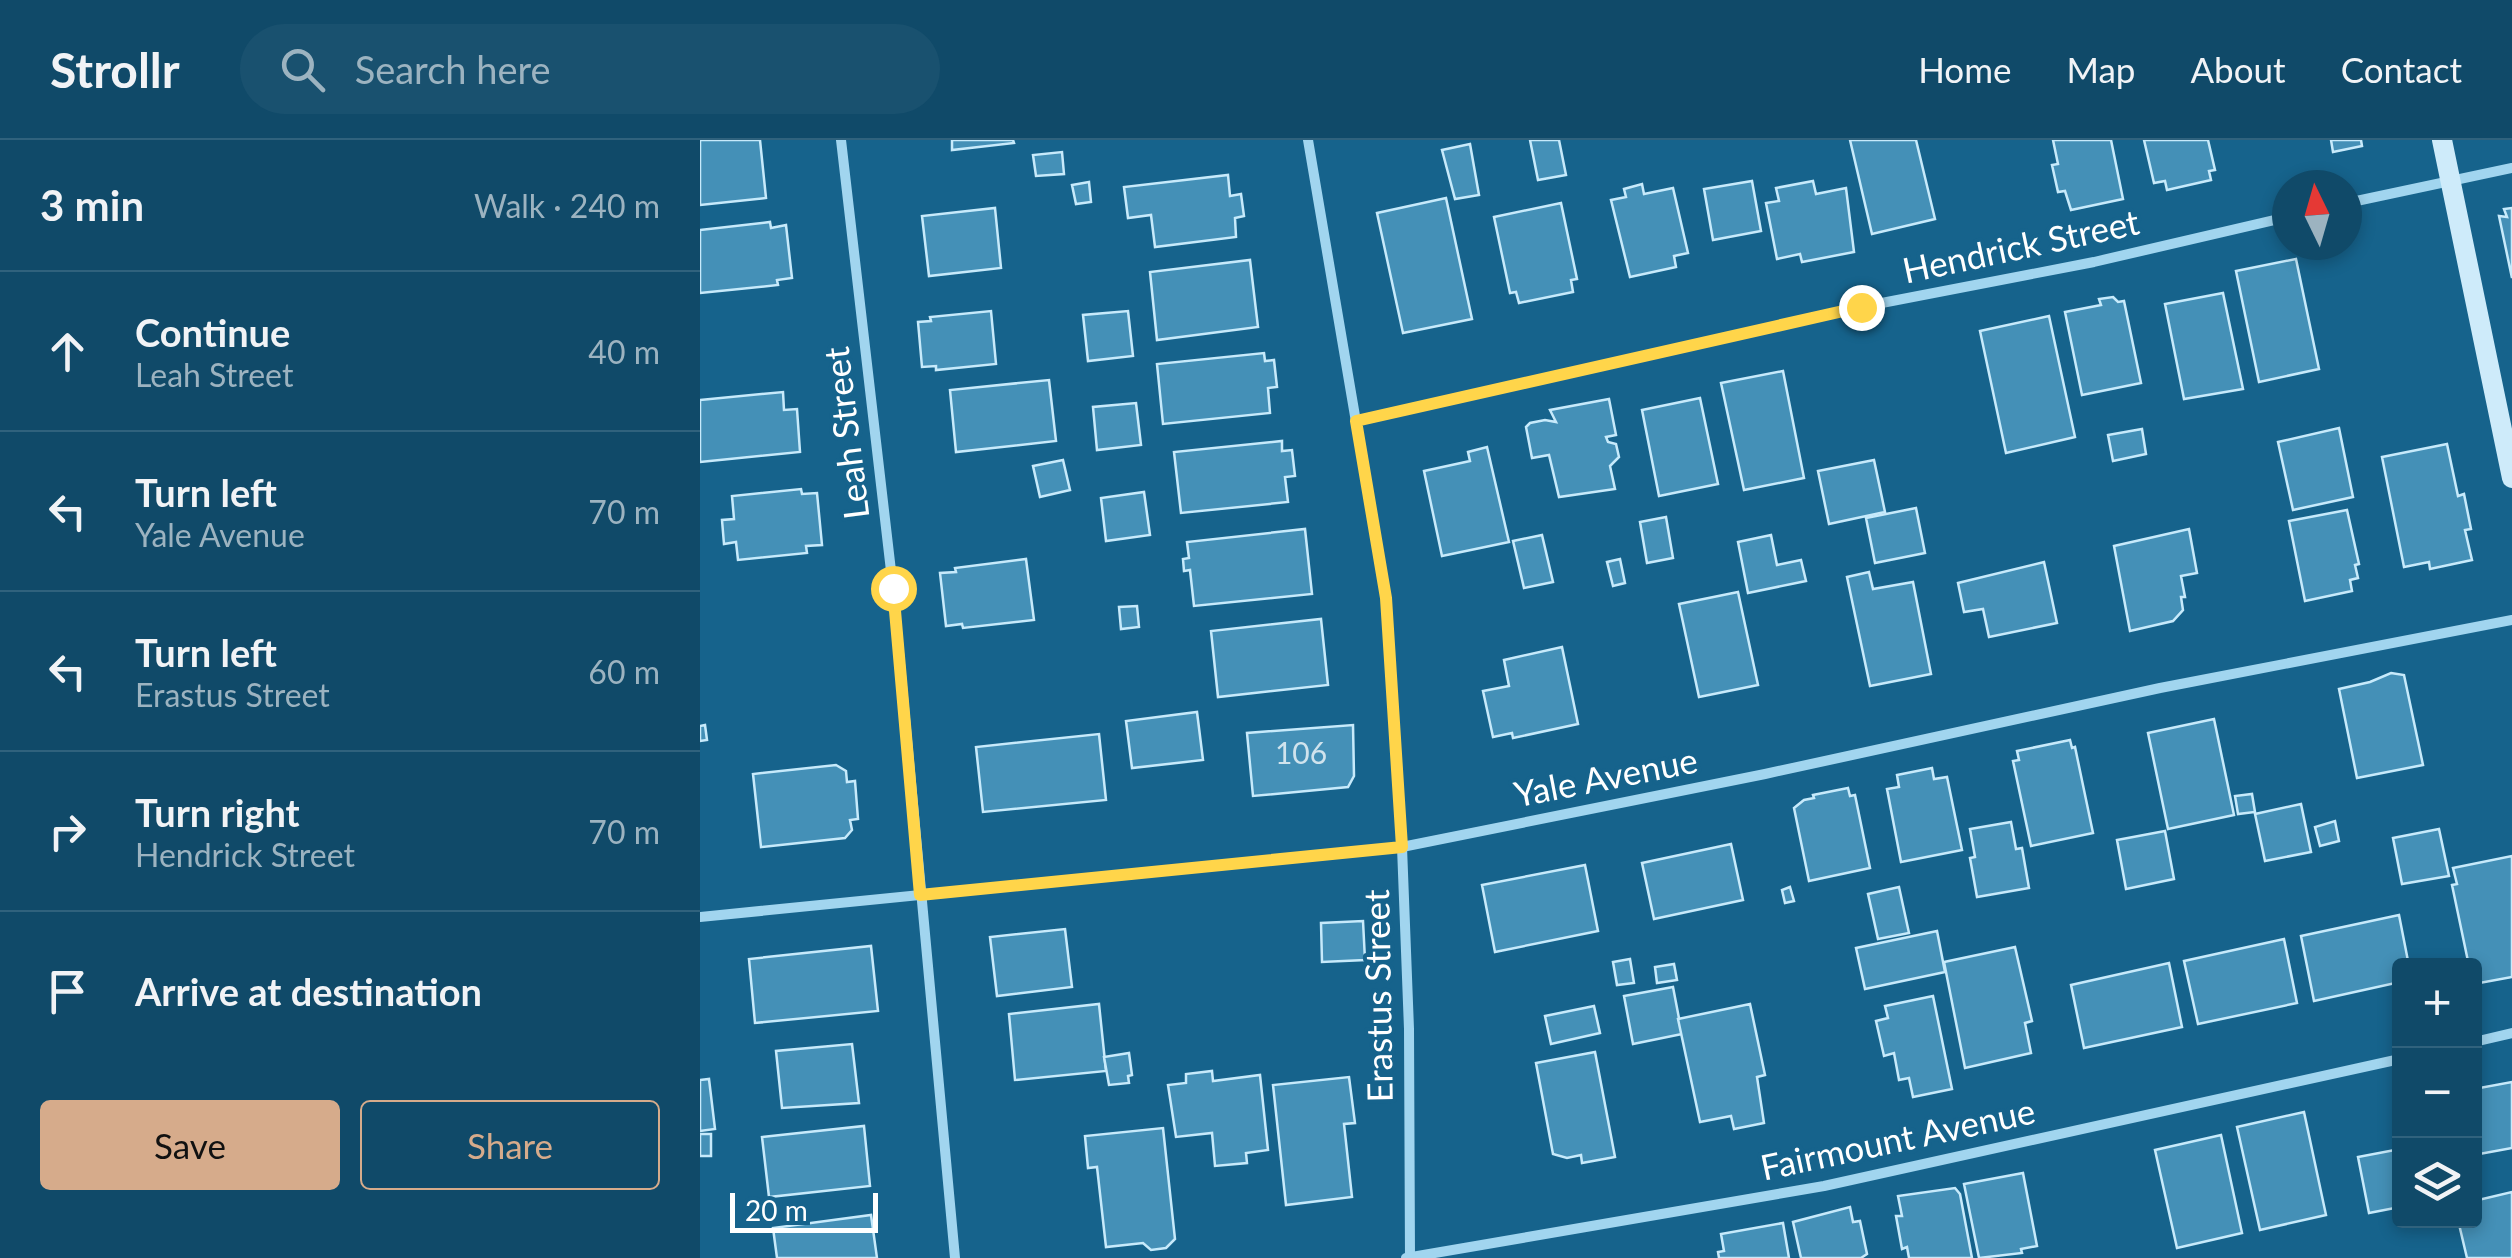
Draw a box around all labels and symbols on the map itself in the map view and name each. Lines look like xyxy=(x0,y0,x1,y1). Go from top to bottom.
north arrow xyxy=(2272,170,2362,260)
street label: Hendrick Street xyxy=(1899,199,2143,291)
route end xyxy=(1839,285,1885,331)
street label: Leah Street xyxy=(814,344,876,522)
route start xyxy=(871,566,917,612)
house number: 106 xyxy=(1275,734,1327,770)
street label: Yale Avenue xyxy=(1510,738,1701,814)
street label: Erastus Street xyxy=(1354,889,1400,1103)
street label: Fairmount Avenue xyxy=(1757,1088,2039,1188)
scale bar xyxy=(730,1188,878,1232)

